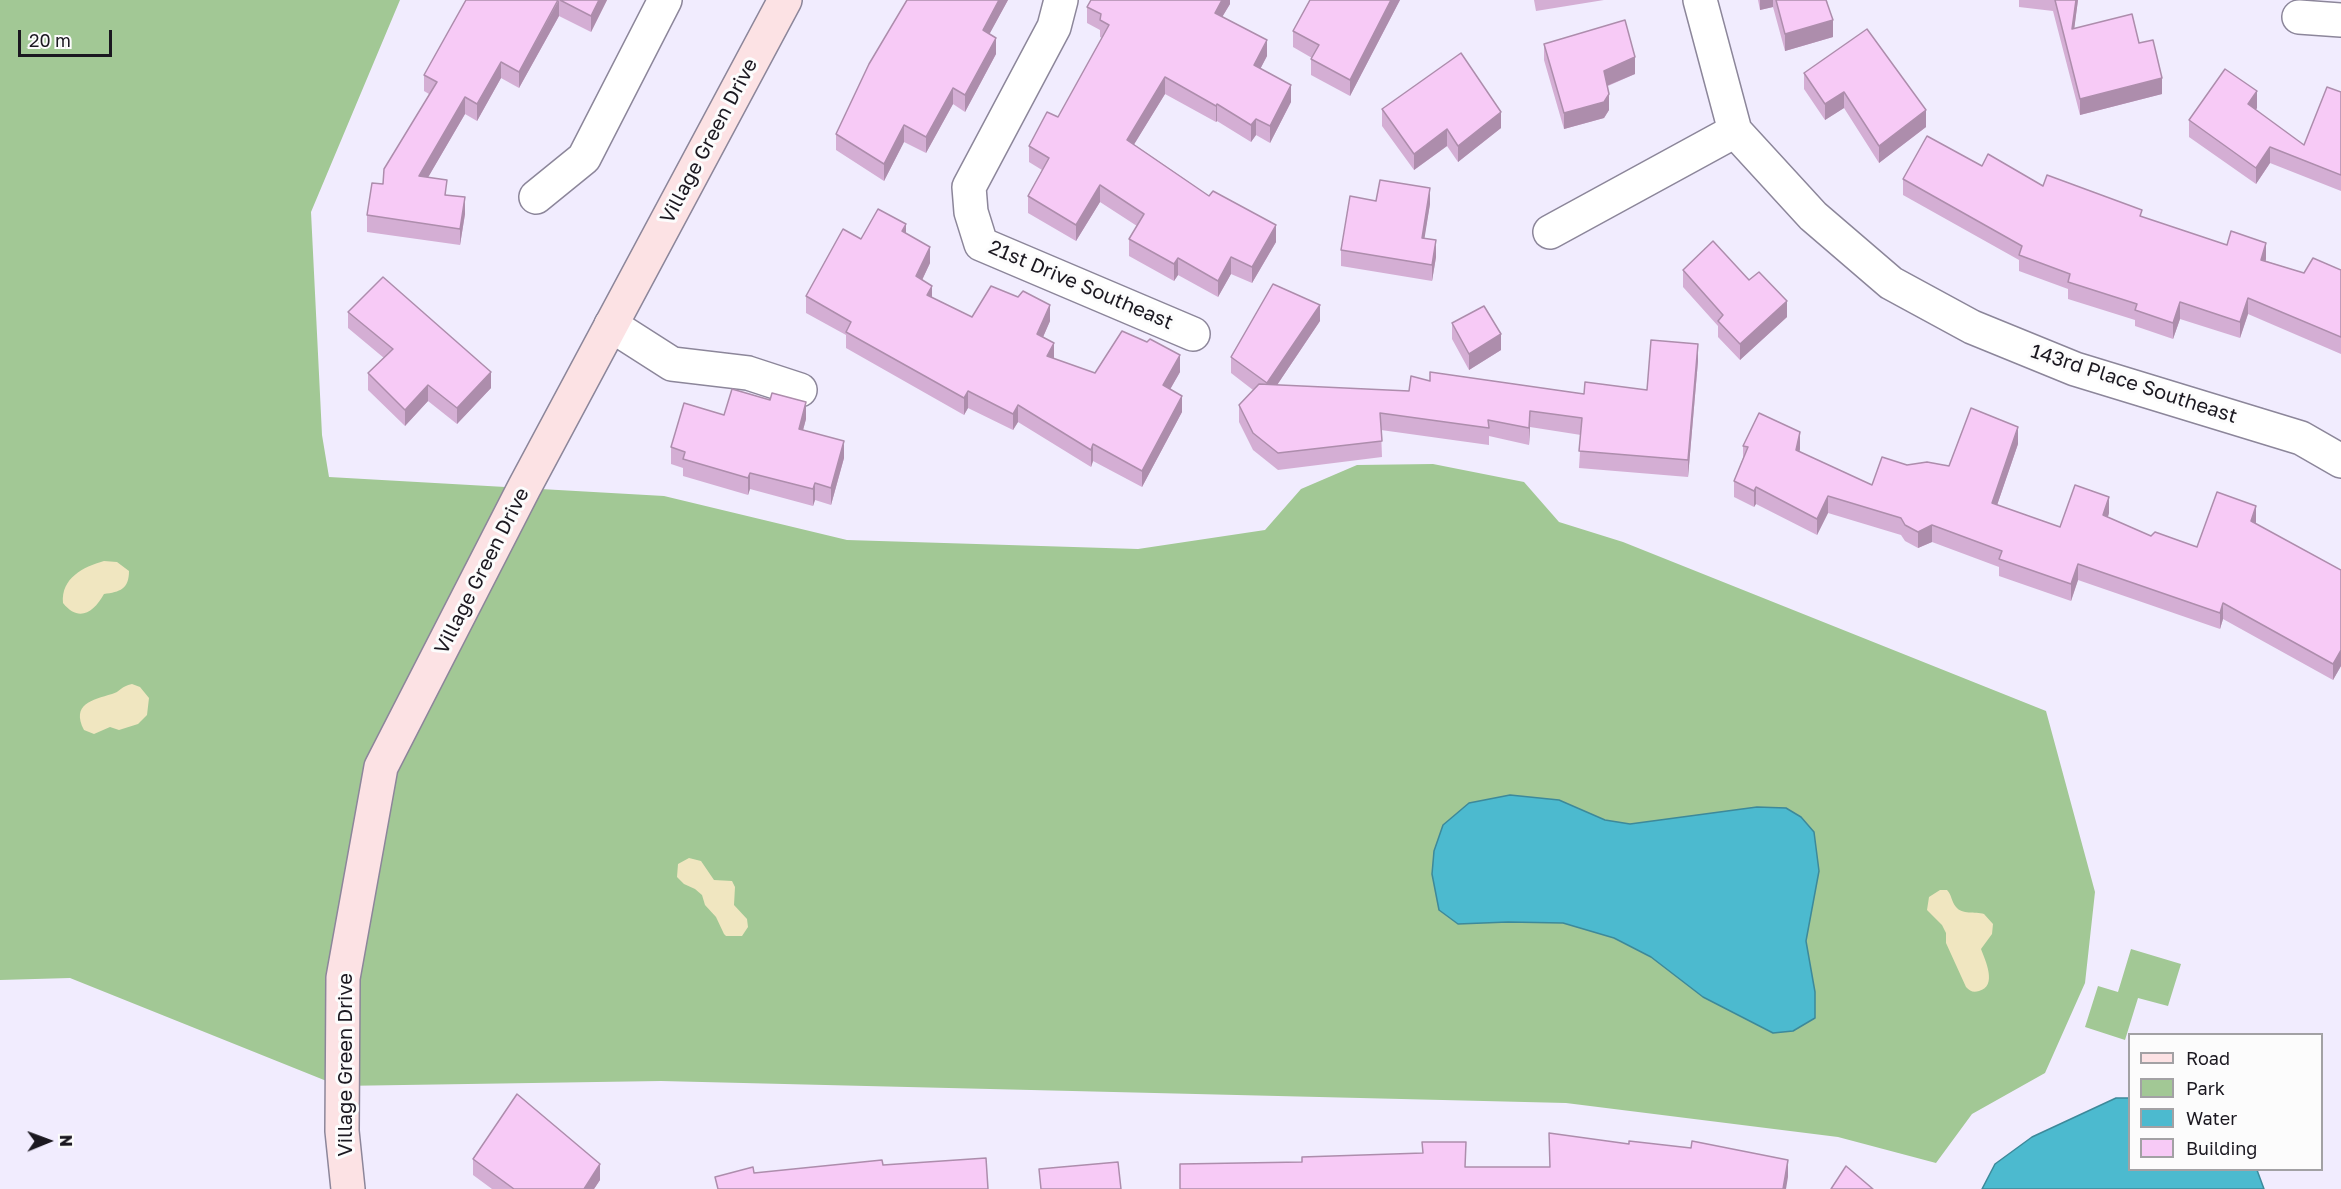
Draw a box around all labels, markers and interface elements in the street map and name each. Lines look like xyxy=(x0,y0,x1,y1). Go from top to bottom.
scale bar xyxy=(21,18,116,56)
text: 20 m xyxy=(29,29,71,51)
street label: Village Green Drive xyxy=(655,54,763,228)
street label: 21st Drive Southeast xyxy=(985,235,1177,335)
street label: 143rd Place Southeast xyxy=(2028,339,2240,429)
street label: Village Green Drive xyxy=(430,484,534,658)
street label: Village Green Drive xyxy=(334,973,358,1157)
legend xyxy=(2128,1033,2323,1171)
text: Road xyxy=(2186,1047,2230,1069)
text: Park xyxy=(2186,1077,2225,1099)
text: Water xyxy=(2186,1107,2237,1129)
north arrow xyxy=(18,1111,78,1171)
text: N xyxy=(56,1134,76,1147)
text: Building xyxy=(2186,1137,2257,1159)

